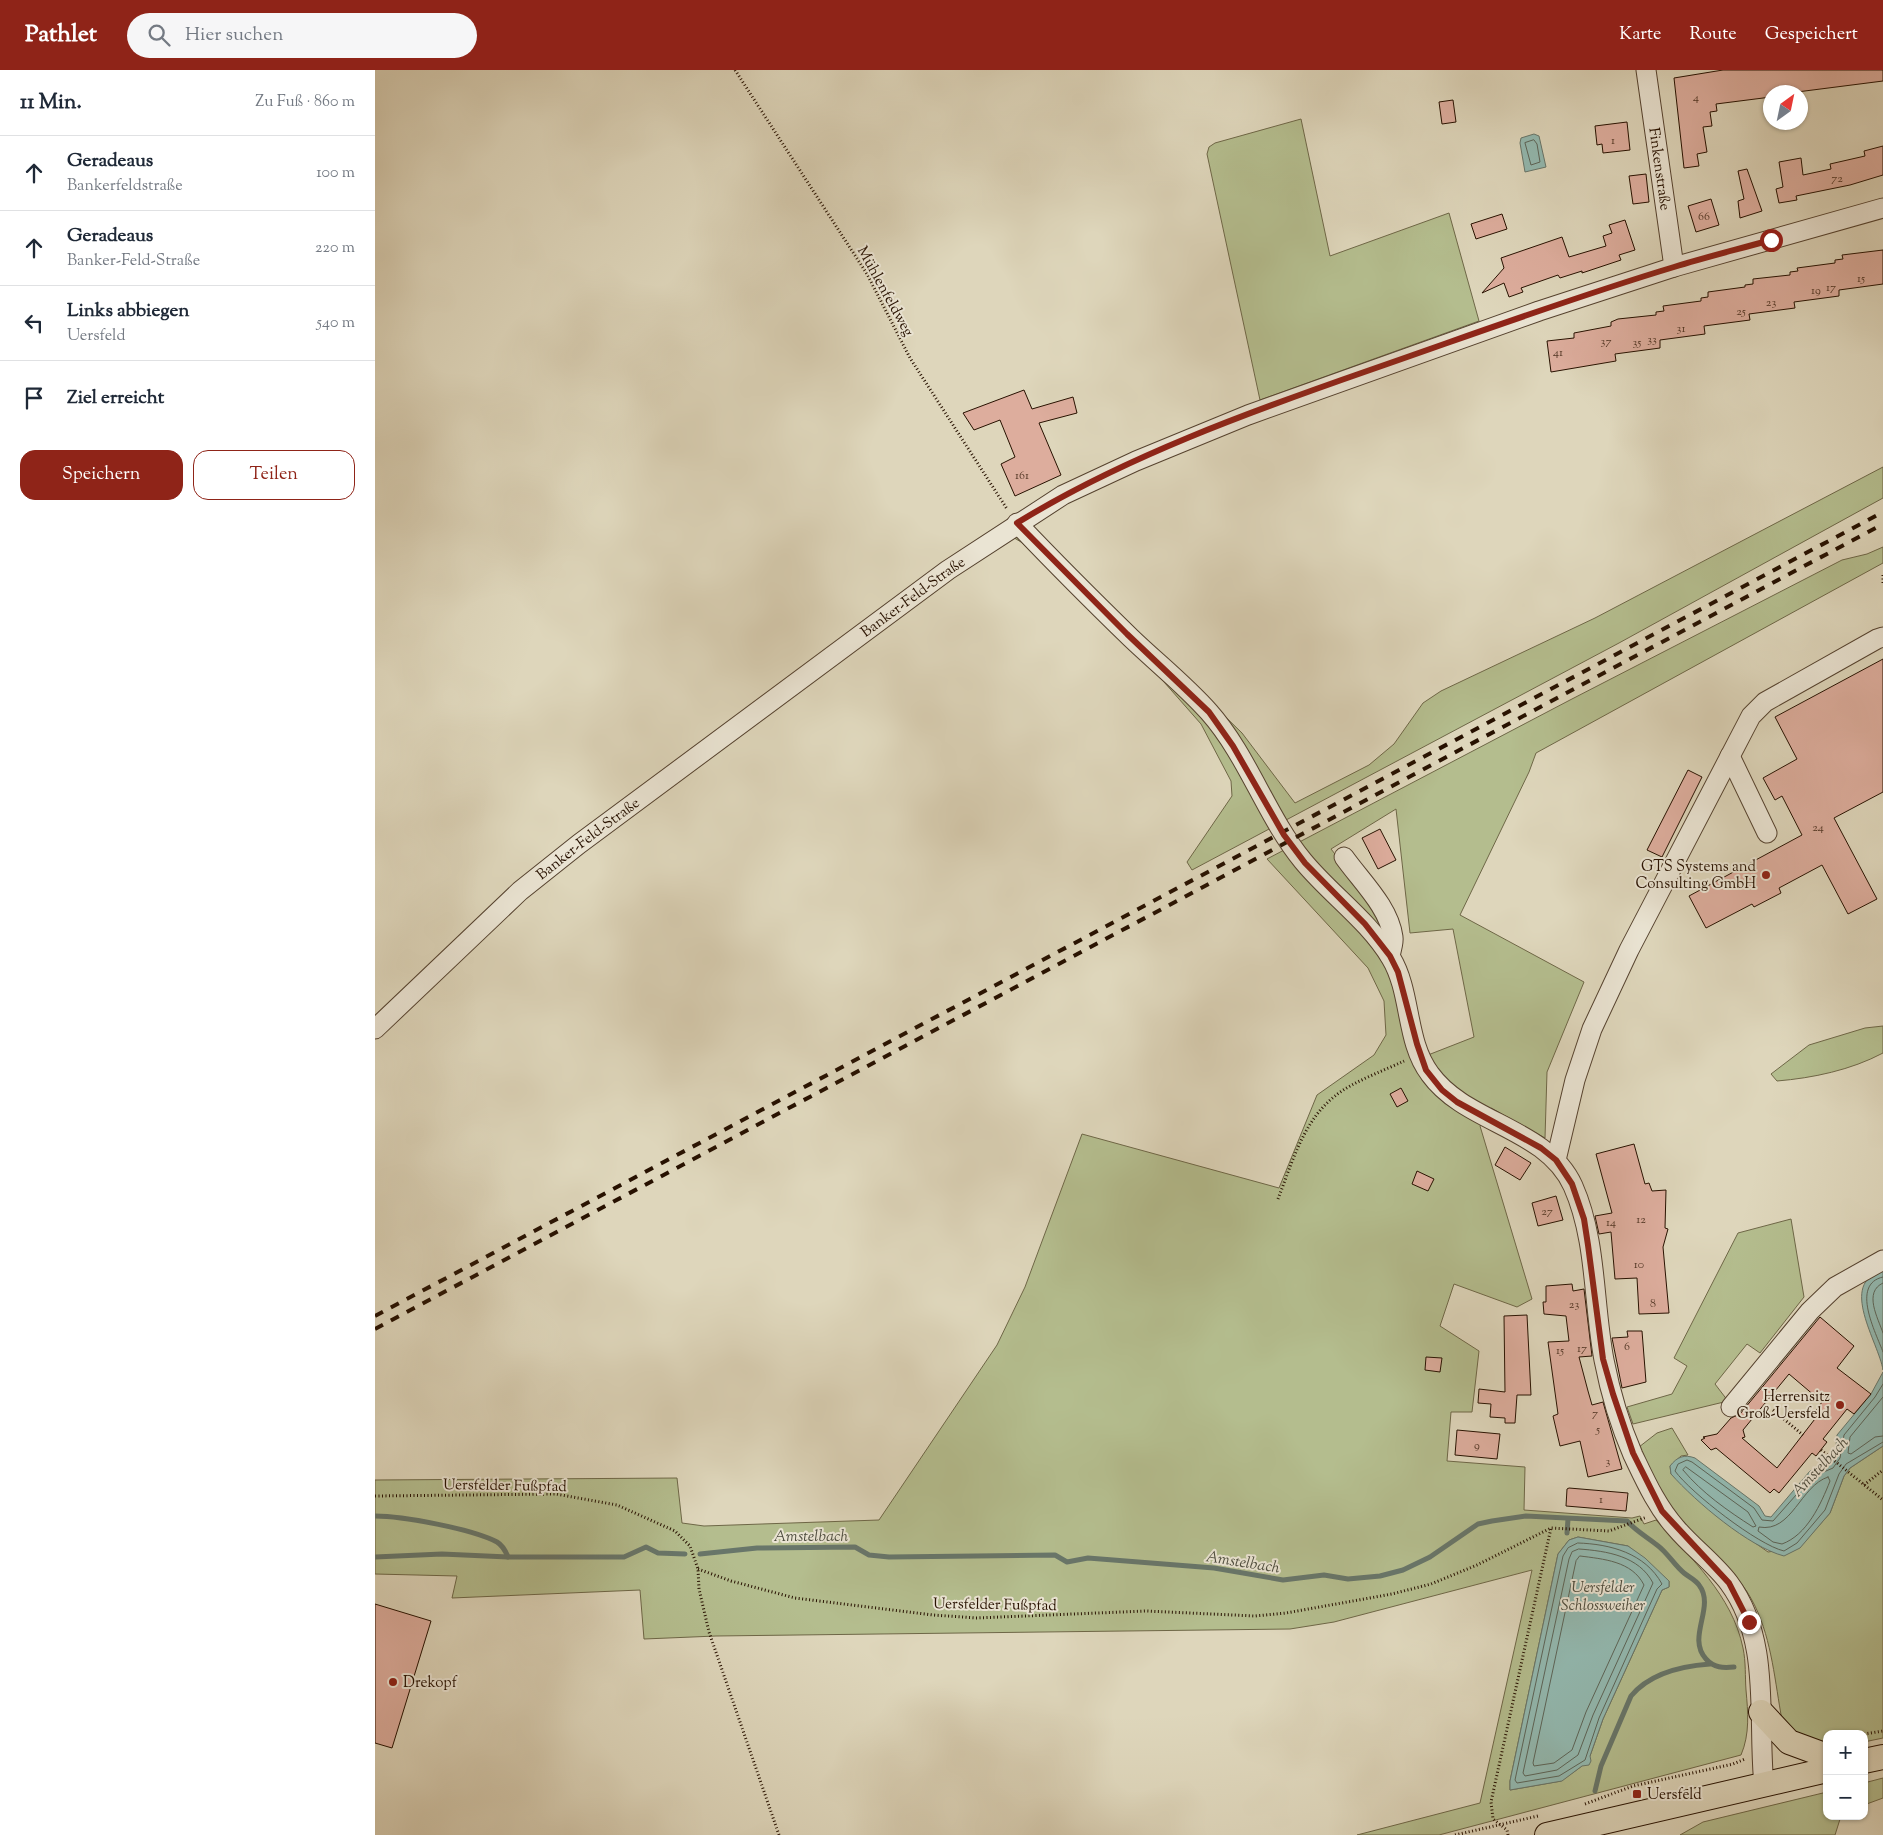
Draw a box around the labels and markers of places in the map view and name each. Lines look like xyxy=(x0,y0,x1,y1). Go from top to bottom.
place label: GTS Systems and Consulting GmbH xyxy=(1635,857,1757,895)
marker: GTS Systems and Consulting GmbH xyxy=(1760,869,1772,881)
place label: Herrensitz Groß-Uersfeld xyxy=(1737,1387,1831,1425)
marker: Herrensitz Groß-Uersfeld xyxy=(1834,1399,1846,1411)
place label: Drekopf xyxy=(403,1673,458,1694)
marker: Drekopf xyxy=(387,1676,399,1688)
place label: Uersfeld xyxy=(1647,1785,1702,1806)
marker: Uersfeld xyxy=(1631,1788,1643,1800)

